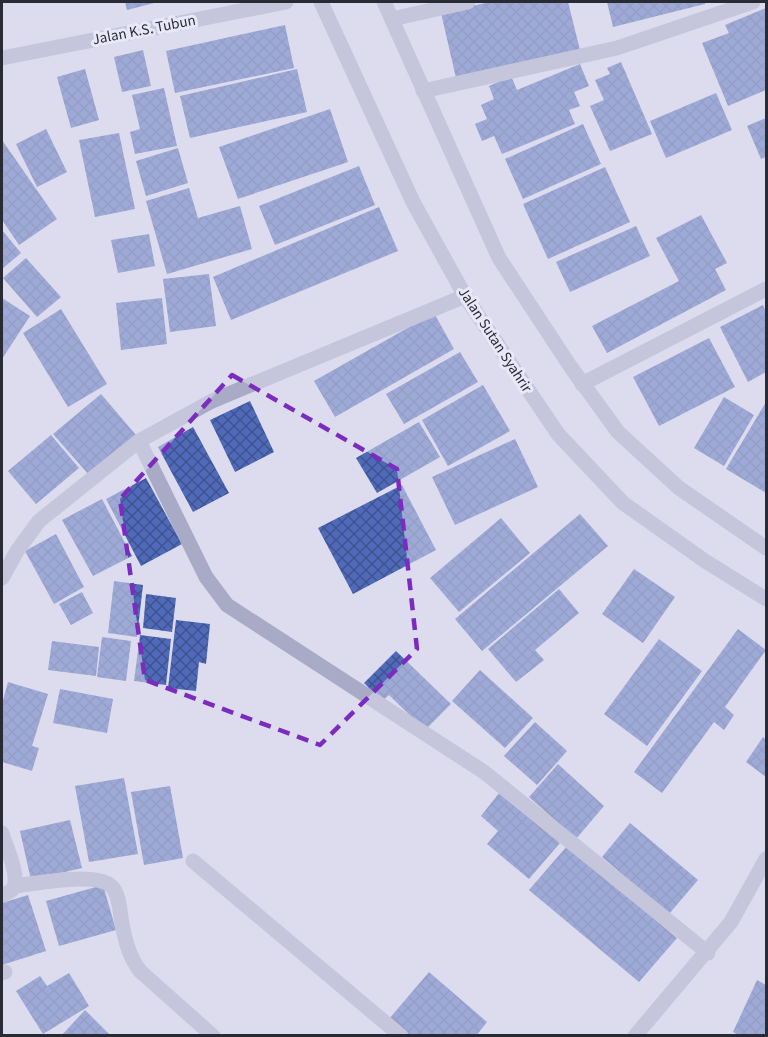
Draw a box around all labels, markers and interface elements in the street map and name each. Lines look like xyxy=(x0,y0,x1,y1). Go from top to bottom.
street label: Jalan K.S. Tubun xyxy=(91,10,197,50)
street label: Jalan Sutan Syahrir xyxy=(453,283,537,397)

